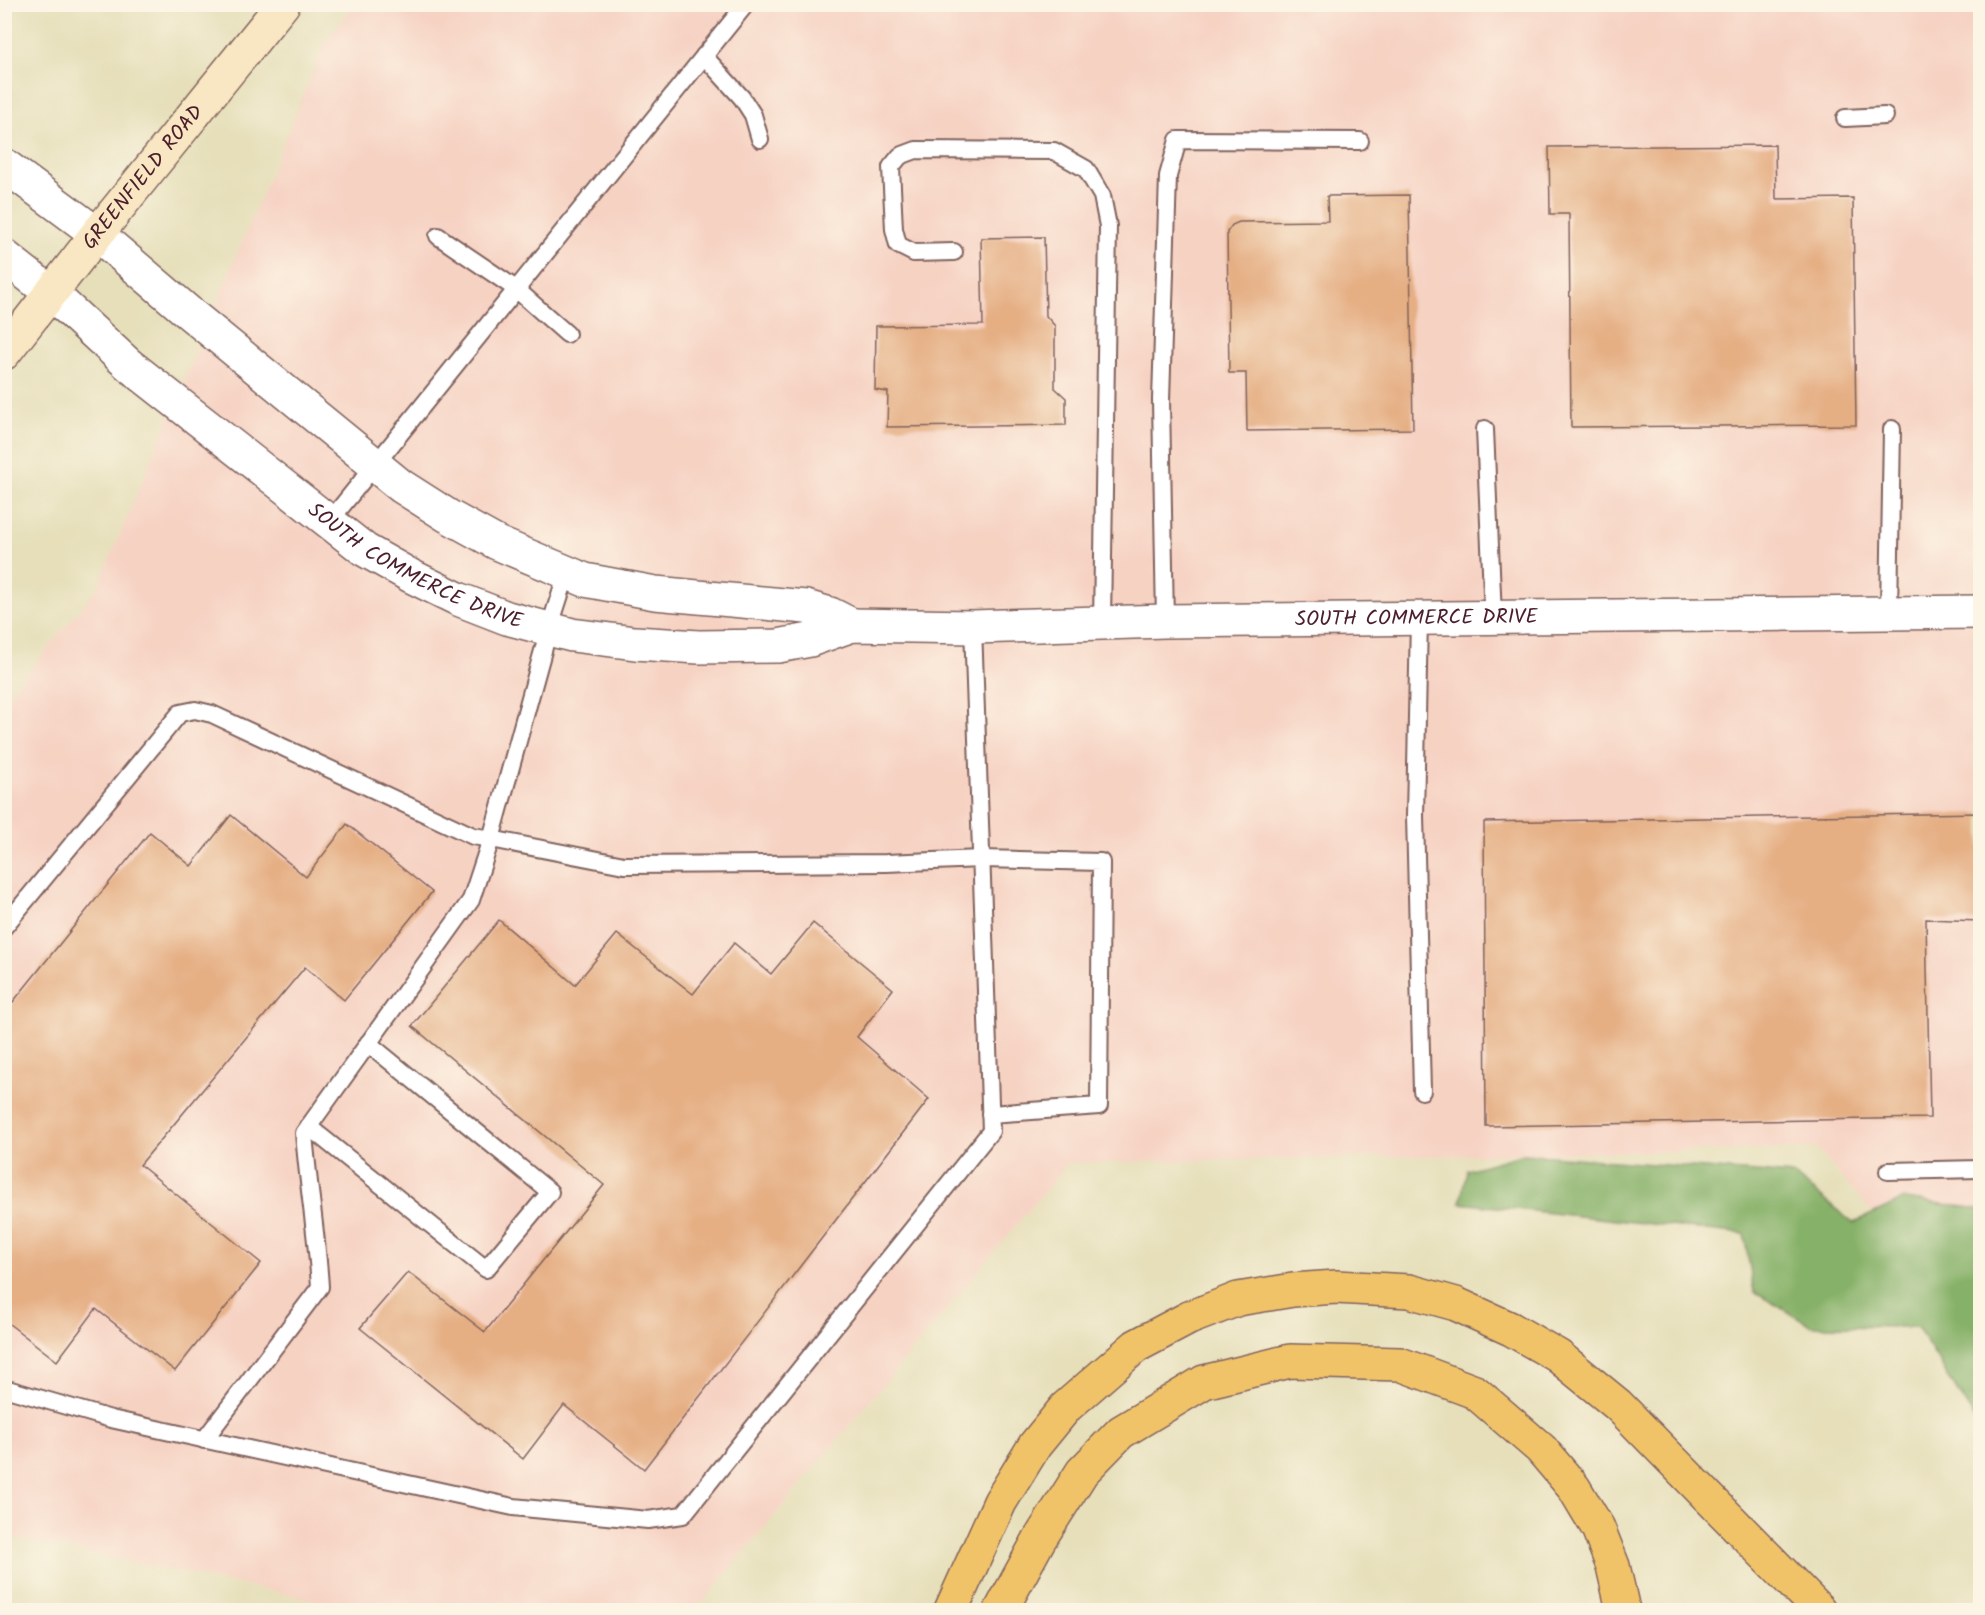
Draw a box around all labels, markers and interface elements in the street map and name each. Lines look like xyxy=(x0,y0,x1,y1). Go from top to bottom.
street label: GREENFIELD ROAD xyxy=(74,97,212,257)
street label: SOUTH COMMERCE DRIVE xyxy=(300,494,527,638)
street label: SOUTH COMMERCE DRIVE xyxy=(1295,600,1539,636)

